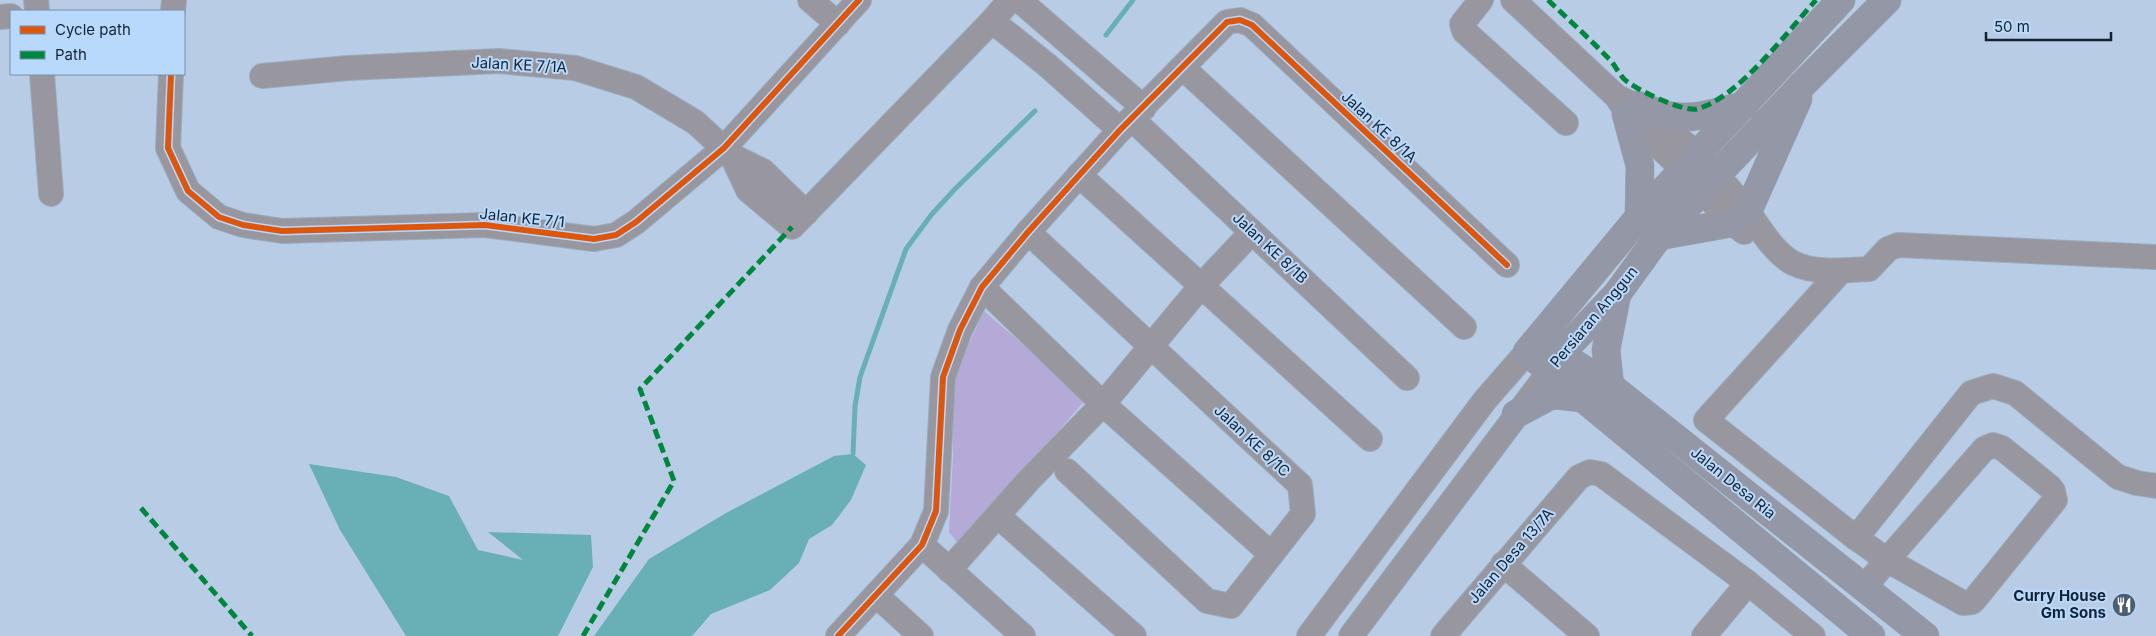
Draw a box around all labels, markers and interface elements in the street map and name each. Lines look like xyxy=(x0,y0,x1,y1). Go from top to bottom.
legend xyxy=(10,10,185,75)
scale bar xyxy=(1986,10,2111,42)
text: 50 m xyxy=(1994,17,2030,36)
text: Cycle path xyxy=(55,20,131,39)
text: Path xyxy=(55,45,87,64)
street label: Jalan KE 7/1A xyxy=(471,53,567,76)
street label: Jalan KE 8/1A xyxy=(1338,87,1421,167)
street label: Jalan KE 7/1 xyxy=(479,204,566,231)
street label: Jalan KE 8/1B xyxy=(1229,208,1312,287)
street label: Persiaran Anggun xyxy=(1546,262,1642,371)
street label: Jalan KE 8/1C xyxy=(1210,401,1294,481)
street label: Jalan Desa Ria xyxy=(1687,443,1780,523)
street label: Jalan Desa 13/7A xyxy=(1464,504,1557,607)
place label: Curry House Gm Sons xyxy=(2013,586,2106,622)
restaurant icon: Curry House Gm Sons xyxy=(2111,592,2137,618)

